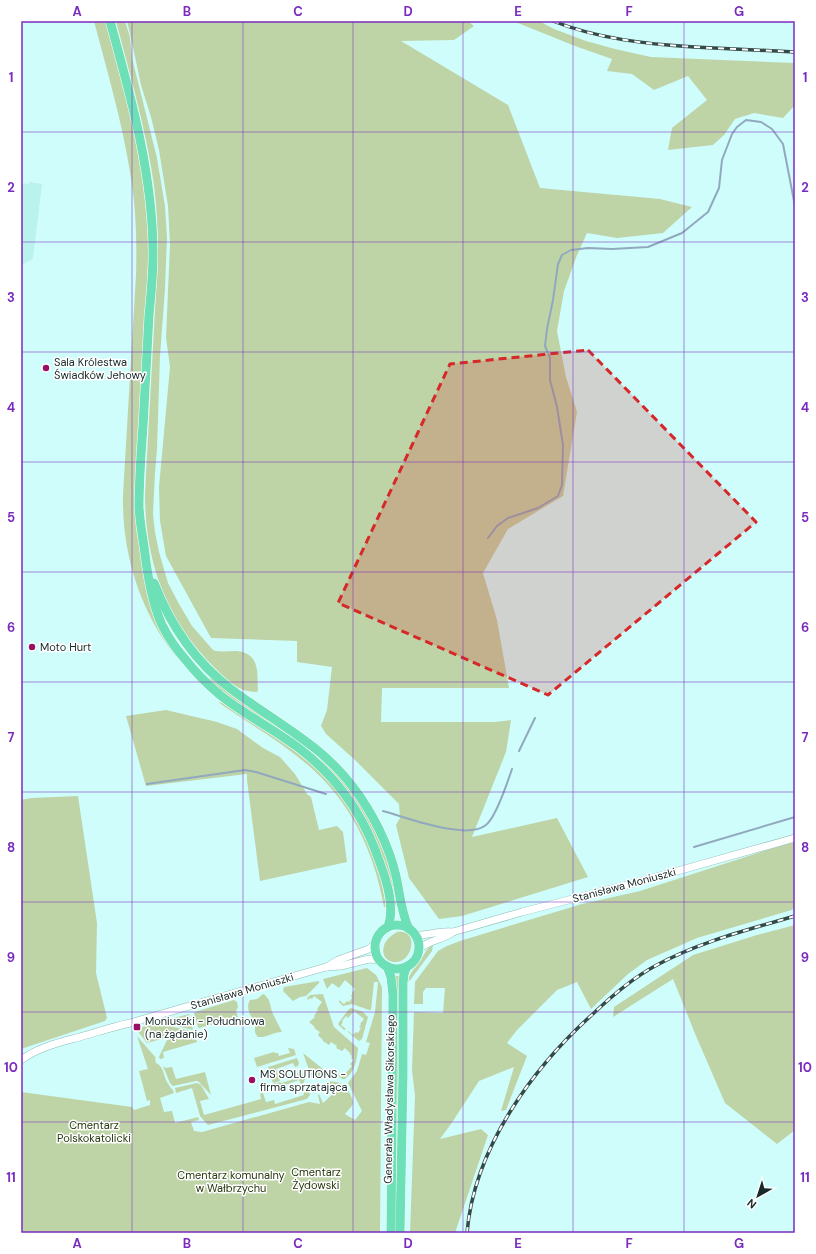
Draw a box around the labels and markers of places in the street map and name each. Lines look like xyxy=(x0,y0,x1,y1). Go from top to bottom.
place label: Sala Królestwa Świadków Jehowy xyxy=(54,355,146,382)
marker: Sala Królestwa Świadków Jehowy xyxy=(41,363,51,373)
place label: Moto Hurt xyxy=(40,640,91,654)
marker: Moto Hurt xyxy=(27,642,37,652)
place label: Moniuszki - Południowa (na żądanie) xyxy=(145,1014,265,1041)
marker: Moniuszki - Południowa (na żądanie) xyxy=(132,1022,142,1032)
place label: MS SOLUTIONS - firma sprzatająca xyxy=(260,1067,348,1094)
marker: MS SOLUTIONS - firma sprzatająca xyxy=(247,1075,257,1085)

